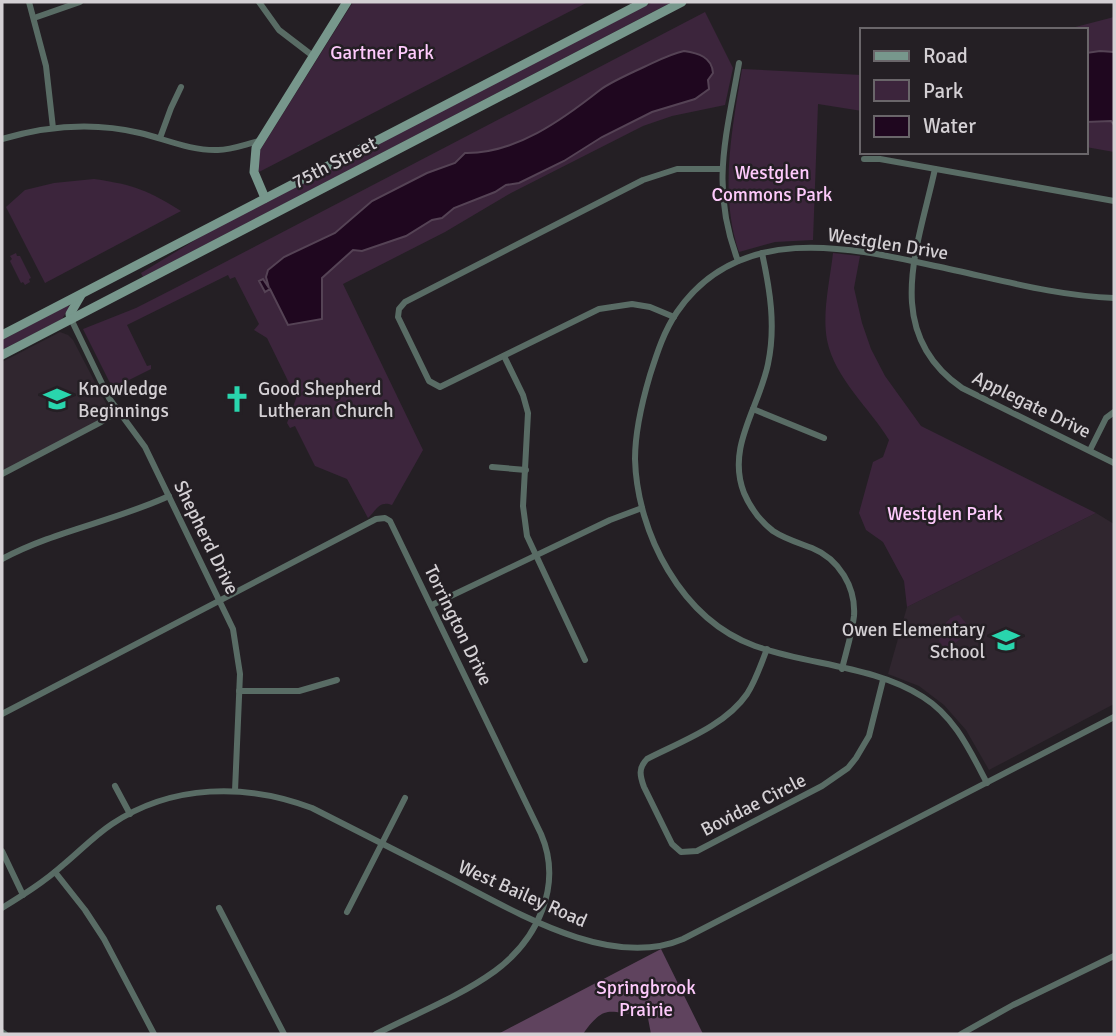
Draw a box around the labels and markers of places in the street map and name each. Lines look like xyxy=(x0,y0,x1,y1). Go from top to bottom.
place label: Knowledge Beginnings xyxy=(78,377,169,423)
place label: Good Shepherd Lutheran Church xyxy=(258,377,394,423)
school or university icon: Knowledge Beginnings xyxy=(42,384,72,414)
church icon: Good Shepherd Lutheran Church xyxy=(222,384,252,414)
place label: Owen Elementary School xyxy=(842,618,985,664)
school or university icon: Owen Elementary School xyxy=(991,625,1021,655)

